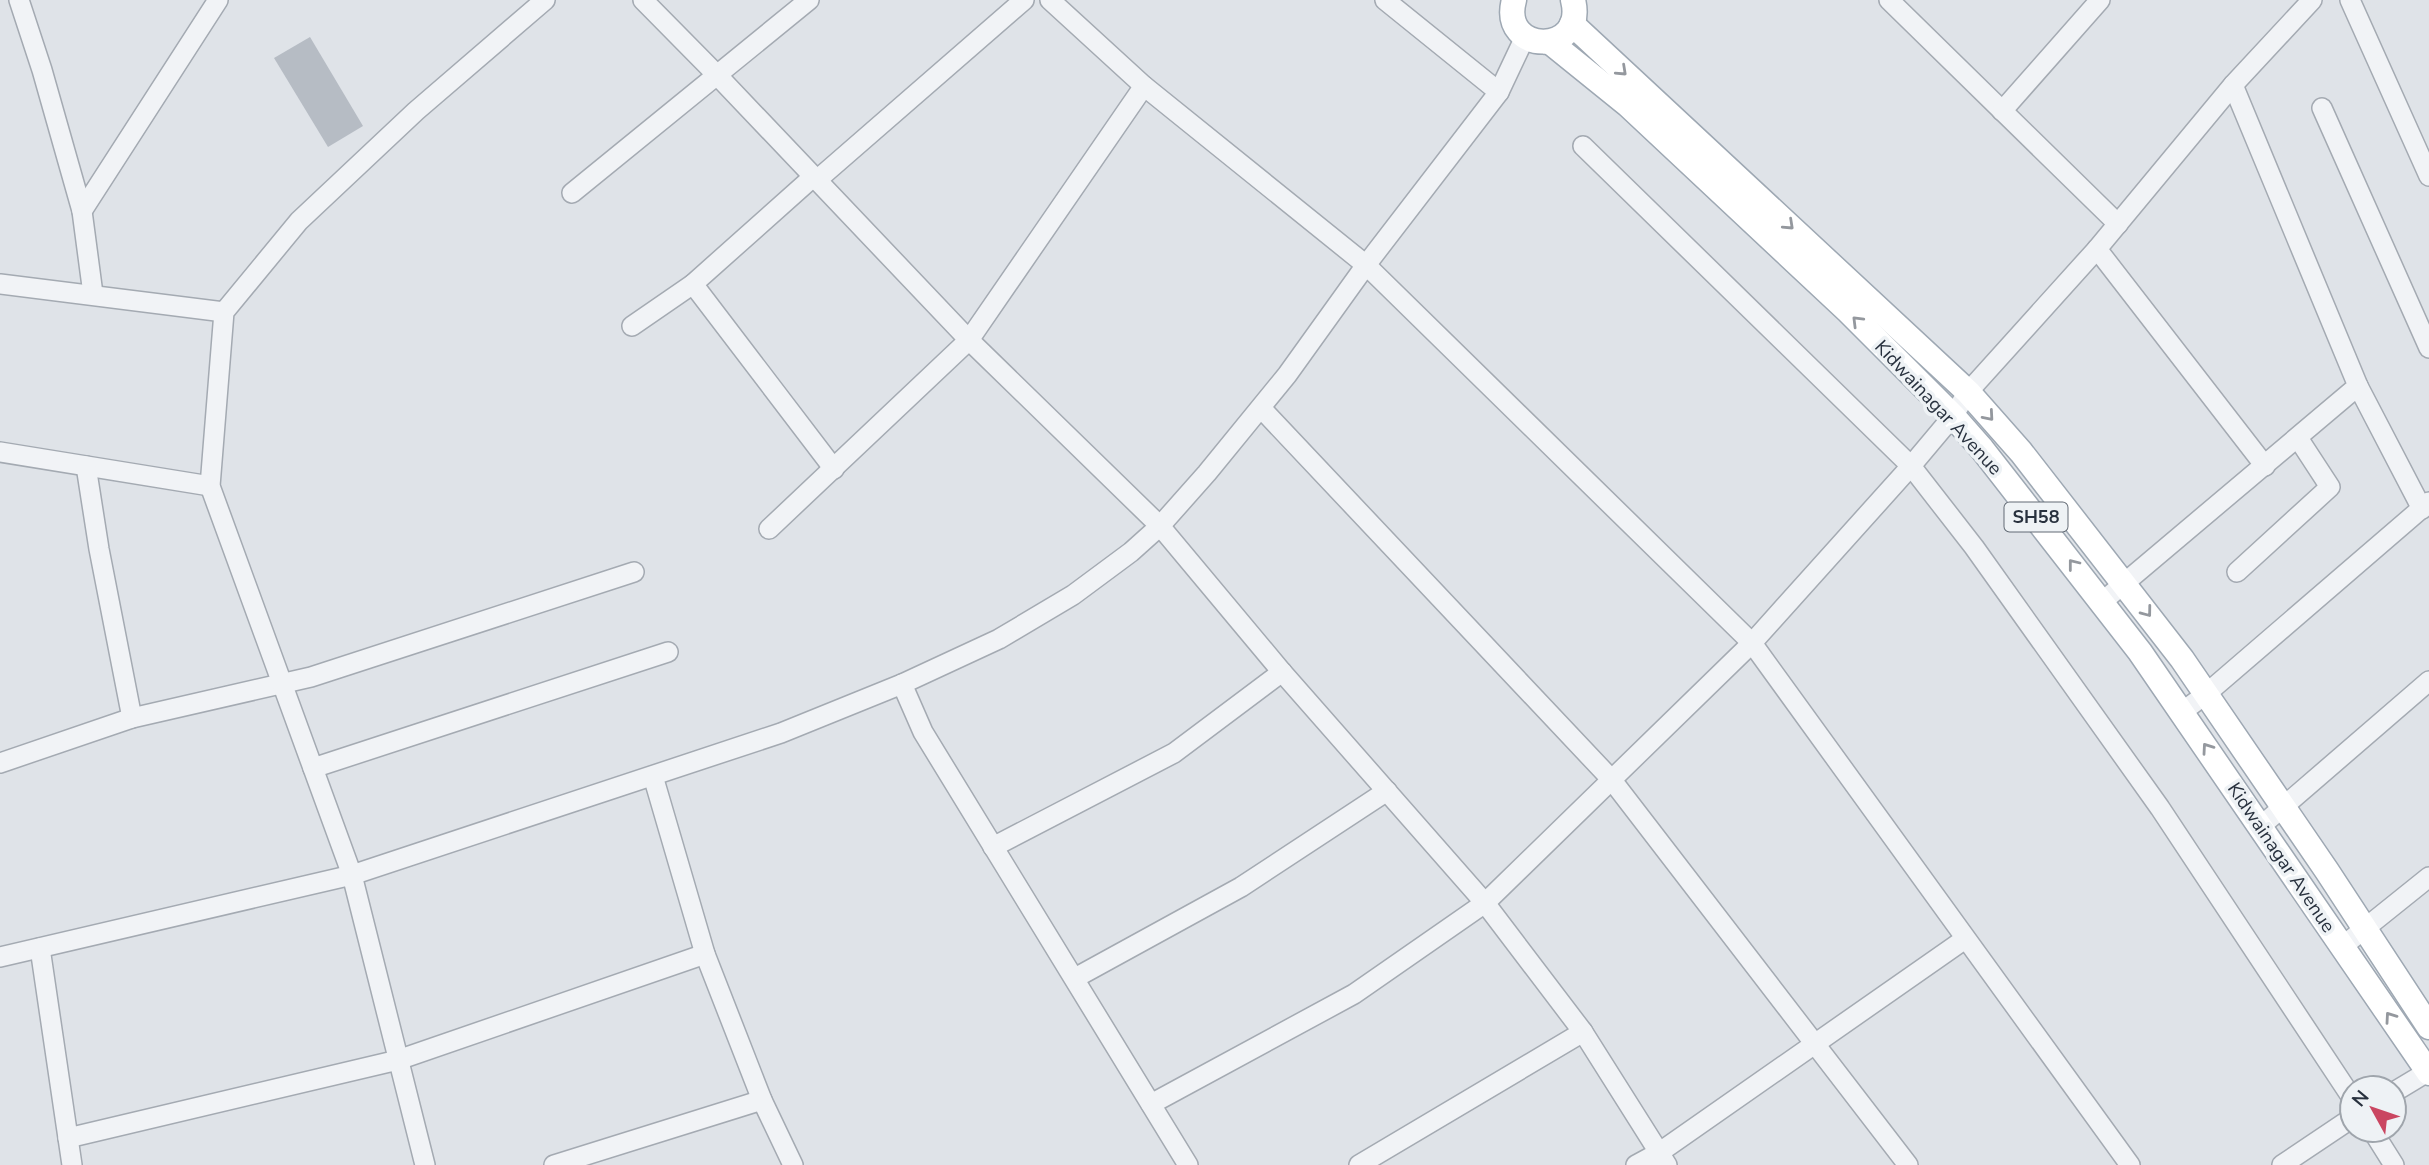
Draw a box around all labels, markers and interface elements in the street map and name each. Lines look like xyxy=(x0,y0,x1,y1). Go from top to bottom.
one-way arrow xyxy=(1614,63,1627,75)
one-way arrow xyxy=(1781,217,1794,230)
one-way arrow xyxy=(1853,317,1866,330)
street label: Kidwainagar Avenue xyxy=(1869,334,2008,481)
one-way arrow xyxy=(1981,407,1993,420)
road number: SH58 xyxy=(2004,503,2068,532)
one-way arrow xyxy=(2069,560,2081,572)
one-way arrow xyxy=(2138,604,2151,617)
one-way arrow xyxy=(2203,743,2215,756)
street label: Kidwainagar Avenue xyxy=(2221,777,2341,938)
one-way arrow xyxy=(2386,1012,2398,1025)
north arrow xyxy=(2338,1074,2408,1144)
text: N xyxy=(2346,1085,2375,1113)

